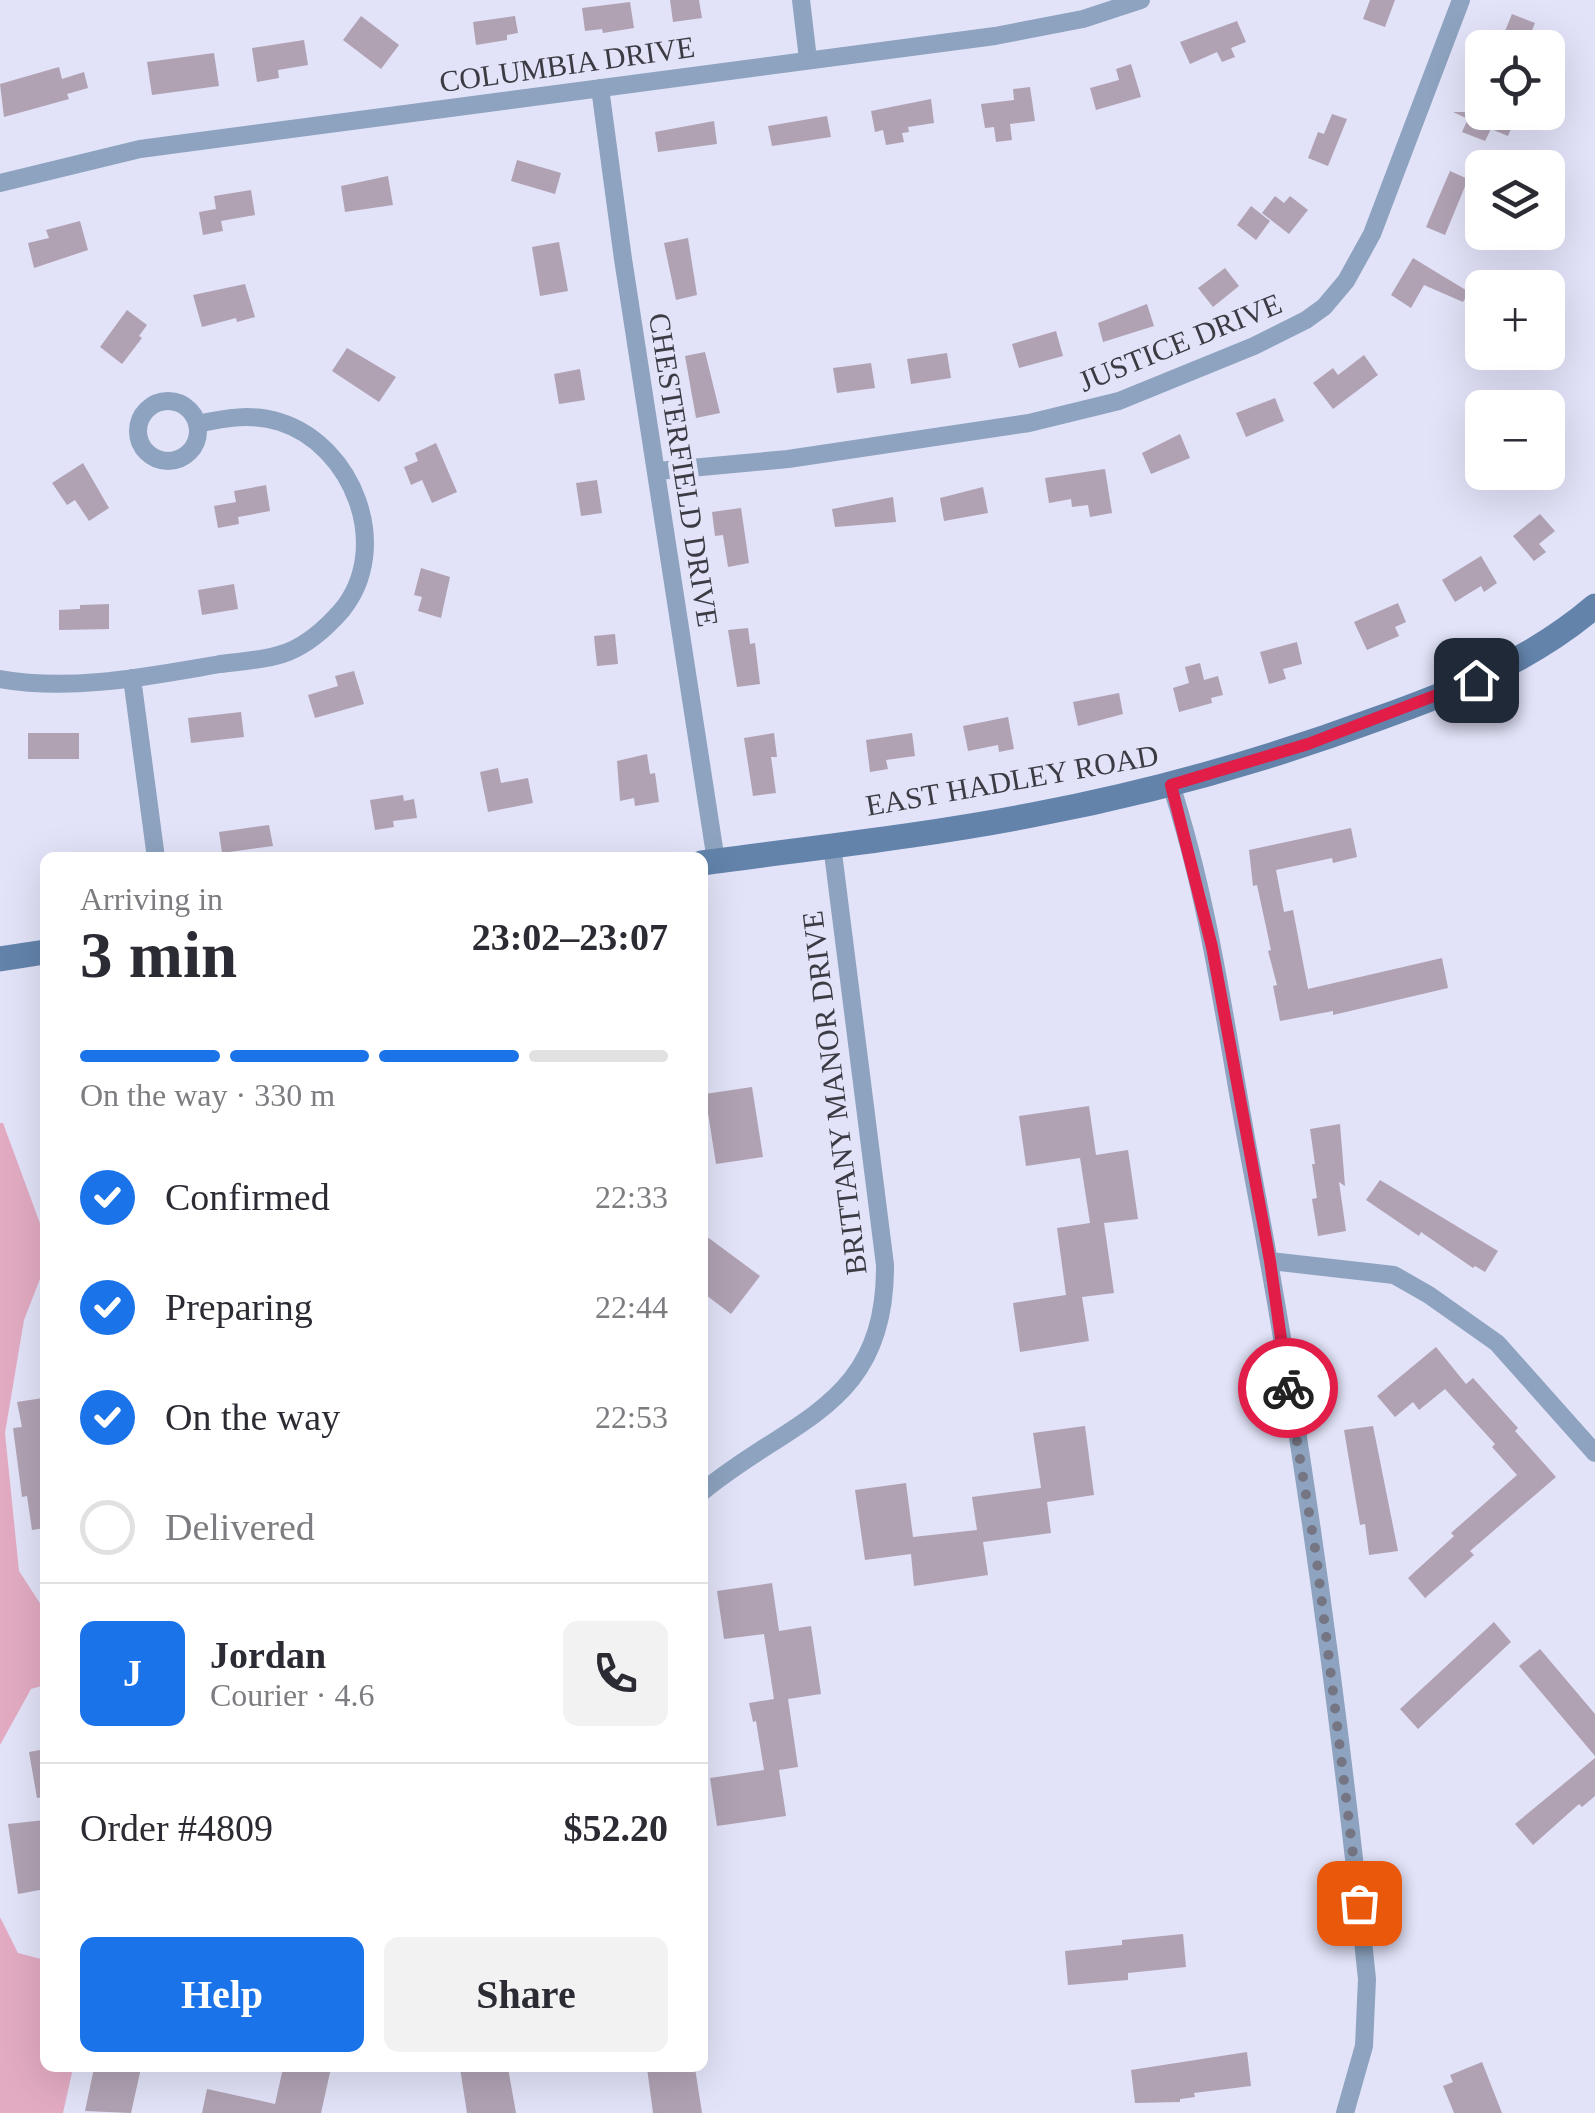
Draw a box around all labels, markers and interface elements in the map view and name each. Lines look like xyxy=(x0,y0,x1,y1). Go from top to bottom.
street label: COLUMBIA DRIVE xyxy=(437,30,697,98)
map controls xyxy=(1465,30,1565,490)
button: locate xyxy=(1465,30,1565,130)
button: layers xyxy=(1465,150,1565,250)
button: + xyxy=(1465,270,1565,370)
street label: JUSTICE DRIVE xyxy=(1074,286,1286,398)
street label: CHESTERFIELD DRIVE xyxy=(643,311,725,629)
button: − xyxy=(1465,390,1565,490)
pin xyxy=(1434,638,1519,723)
icon: home xyxy=(1449,653,1504,708)
street label: EAST HADLEY ROAD xyxy=(863,738,1161,822)
text: Arriving in xyxy=(80,881,223,917)
street label: BRITTANY MANOR DRIVE xyxy=(795,909,873,1277)
text: 23:02–23:07 xyxy=(472,916,668,958)
text: 3 min xyxy=(80,919,237,991)
text: On the way · 330 m xyxy=(80,1077,335,1113)
icon: check xyxy=(80,1170,135,1225)
text: Confirmed xyxy=(165,1176,330,1218)
text: 22:33 xyxy=(595,1179,668,1215)
icon: check xyxy=(80,1280,135,1335)
text: Preparing xyxy=(165,1286,313,1328)
text: 22:44 xyxy=(595,1289,668,1325)
courier xyxy=(1238,1338,1338,1438)
icon: bike xyxy=(1261,1361,1316,1416)
icon: check xyxy=(80,1390,135,1445)
text: On the way xyxy=(165,1396,340,1438)
text: 22:53 xyxy=(595,1399,668,1435)
text: Delivered xyxy=(165,1506,315,1548)
button: phone xyxy=(563,1621,668,1726)
text: Jordan xyxy=(210,1634,326,1676)
text: J xyxy=(123,1652,142,1694)
text: Courier · 4.6 xyxy=(210,1677,374,1713)
text: Order #4809 xyxy=(80,1807,273,1849)
text: $52.20 xyxy=(564,1807,668,1849)
pin xyxy=(1317,1861,1402,1946)
icon: bag xyxy=(1332,1876,1387,1931)
button: Help xyxy=(80,1937,364,2052)
button: Share xyxy=(384,1937,668,2052)

